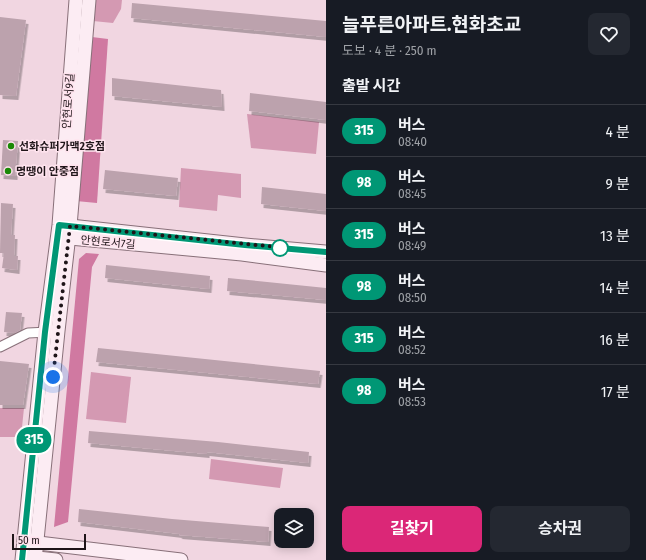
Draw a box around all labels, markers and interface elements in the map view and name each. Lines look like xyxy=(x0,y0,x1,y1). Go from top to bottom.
text: 늘푸른아파트.현화초교 xyxy=(342,13,521,36)
button: heart xyxy=(588,13,630,55)
text: 도보 · 4 분 · 250 m xyxy=(342,43,436,58)
street label: 안현로서9길 xyxy=(60,73,77,129)
text: 출발 시간 xyxy=(342,77,400,95)
text: 버스 xyxy=(398,116,426,134)
text: 315 xyxy=(354,122,374,139)
text: 4 분 xyxy=(605,123,630,141)
text: 08:40 xyxy=(398,134,427,149)
place label: 선화슈퍼가맥2호점 xyxy=(19,140,105,153)
marker: 선화슈퍼가맥2호점 xyxy=(6,141,16,151)
place label: 명땡이 안중점 xyxy=(16,165,79,178)
marker: 명땡이 안중점 xyxy=(3,166,13,176)
text: 버스 xyxy=(398,168,426,186)
text: 98 xyxy=(357,174,371,191)
text: 9 분 xyxy=(605,175,630,193)
text: 08:45 xyxy=(398,186,426,201)
text: 버스 xyxy=(398,220,426,238)
text: 315 xyxy=(354,226,374,243)
text: 13 분 xyxy=(600,227,630,245)
street label: 안현로서7길 xyxy=(80,234,136,251)
text: 08:49 xyxy=(398,238,426,253)
unlabelled marker xyxy=(271,239,289,257)
text: 버스 xyxy=(398,272,426,290)
text: 98 xyxy=(357,278,371,295)
text: 14 분 xyxy=(600,279,630,297)
text: 08:50 xyxy=(398,290,427,305)
text: 버스 xyxy=(398,324,426,342)
text: 315 xyxy=(354,330,374,347)
text: 16 분 xyxy=(599,331,630,349)
text: 08:52 xyxy=(398,342,426,357)
your location xyxy=(43,367,63,387)
text: 버스 xyxy=(398,376,426,394)
text: 98 xyxy=(357,382,371,399)
text: 17 분 xyxy=(601,383,630,401)
text: 08:53 xyxy=(398,394,426,409)
line badge: 315 xyxy=(11,427,57,453)
text: 315 xyxy=(24,431,44,448)
button: 길찾기 xyxy=(342,506,482,552)
button: 승차권 xyxy=(490,506,630,552)
map controls xyxy=(274,508,314,548)
button: layers xyxy=(274,508,314,548)
scale bar xyxy=(12,532,86,551)
text: 50 m xyxy=(18,534,40,547)

